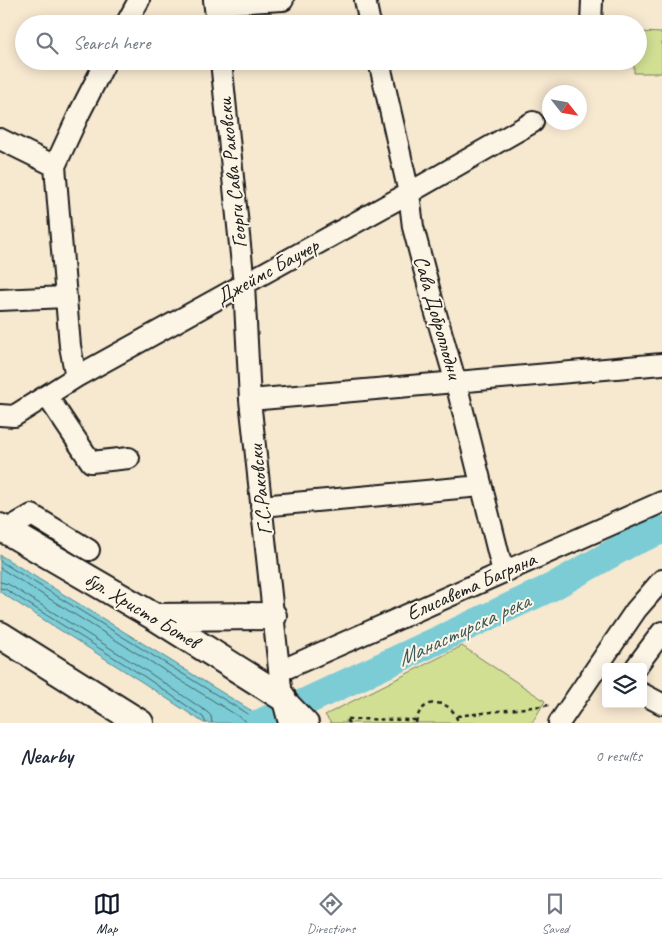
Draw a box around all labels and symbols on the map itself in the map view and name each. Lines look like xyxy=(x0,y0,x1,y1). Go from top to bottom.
north arrow xyxy=(542,85,587,130)
street label: Георги Сава Раковски xyxy=(211,95,253,250)
street label: Джеймс Баучер xyxy=(211,231,324,310)
street label: Сава Доброплодни xyxy=(408,252,469,384)
street label: Г.С.Раковски xyxy=(242,441,278,536)
street label: Елисавета Багряна xyxy=(402,545,542,626)
street label: бул. Христо Ботев xyxy=(80,566,207,656)
water label: Манастирска река xyxy=(393,586,537,673)

